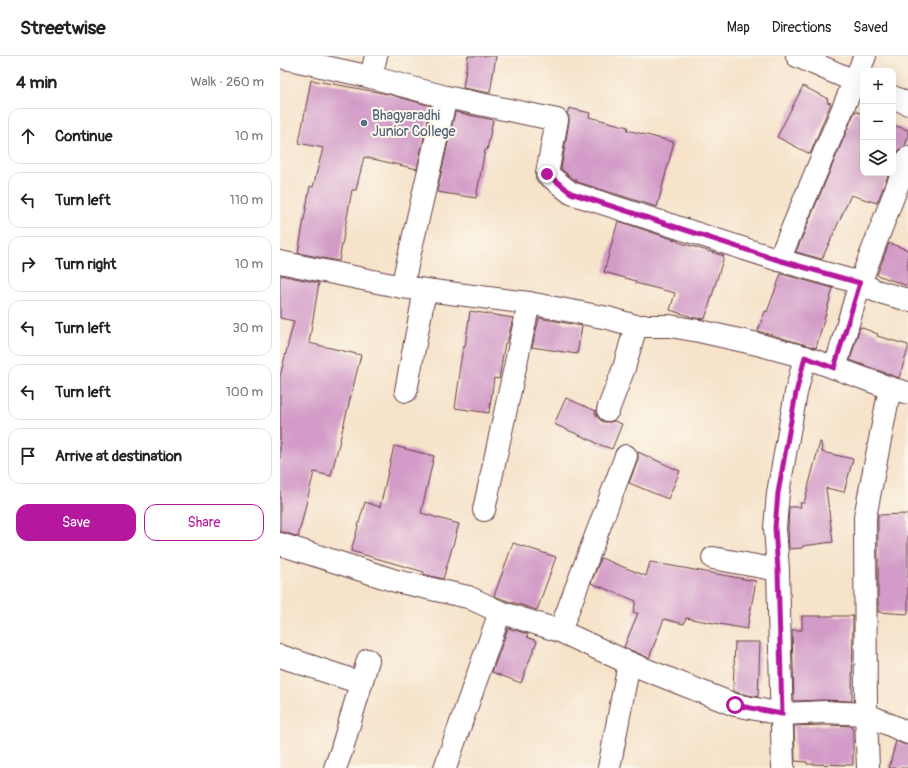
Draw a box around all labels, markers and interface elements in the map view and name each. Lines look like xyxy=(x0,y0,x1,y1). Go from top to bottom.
text: Streetwise xyxy=(20,16,106,40)
text: Map xyxy=(727,19,750,36)
text: Directions xyxy=(772,19,831,36)
text: Saved xyxy=(853,19,888,36)
map controls xyxy=(860,68,896,176)
button: + xyxy=(860,68,896,104)
text: 4 min xyxy=(16,72,57,93)
text: Walk · 260 m xyxy=(190,74,264,90)
button: − xyxy=(860,104,896,140)
place label: Bhagyaradhi Junior College xyxy=(372,107,455,140)
marker: Bhagyaradhi Junior College xyxy=(359,118,369,128)
icon: ahead xyxy=(17,125,39,147)
text: Continue xyxy=(55,127,113,146)
text: 10 m xyxy=(235,128,263,144)
button: layers xyxy=(860,140,896,176)
route end xyxy=(538,165,556,183)
icon: left xyxy=(17,189,39,211)
text: Turn left xyxy=(55,191,111,210)
text: 110 m xyxy=(230,192,263,208)
icon: right xyxy=(17,253,39,275)
text: Turn right xyxy=(55,255,116,274)
text: 10 m xyxy=(235,256,263,272)
icon: left xyxy=(17,317,39,339)
text: Turn left xyxy=(55,319,111,338)
text: 30 m xyxy=(233,320,263,336)
icon: left xyxy=(17,381,39,403)
text: Turn left xyxy=(55,383,111,402)
text: 100 m xyxy=(226,384,263,400)
icon: arrive xyxy=(17,445,39,467)
text: Arrive at destination xyxy=(55,447,182,466)
button: Save xyxy=(16,504,136,541)
button: Share xyxy=(144,504,264,541)
route start xyxy=(726,696,744,714)

